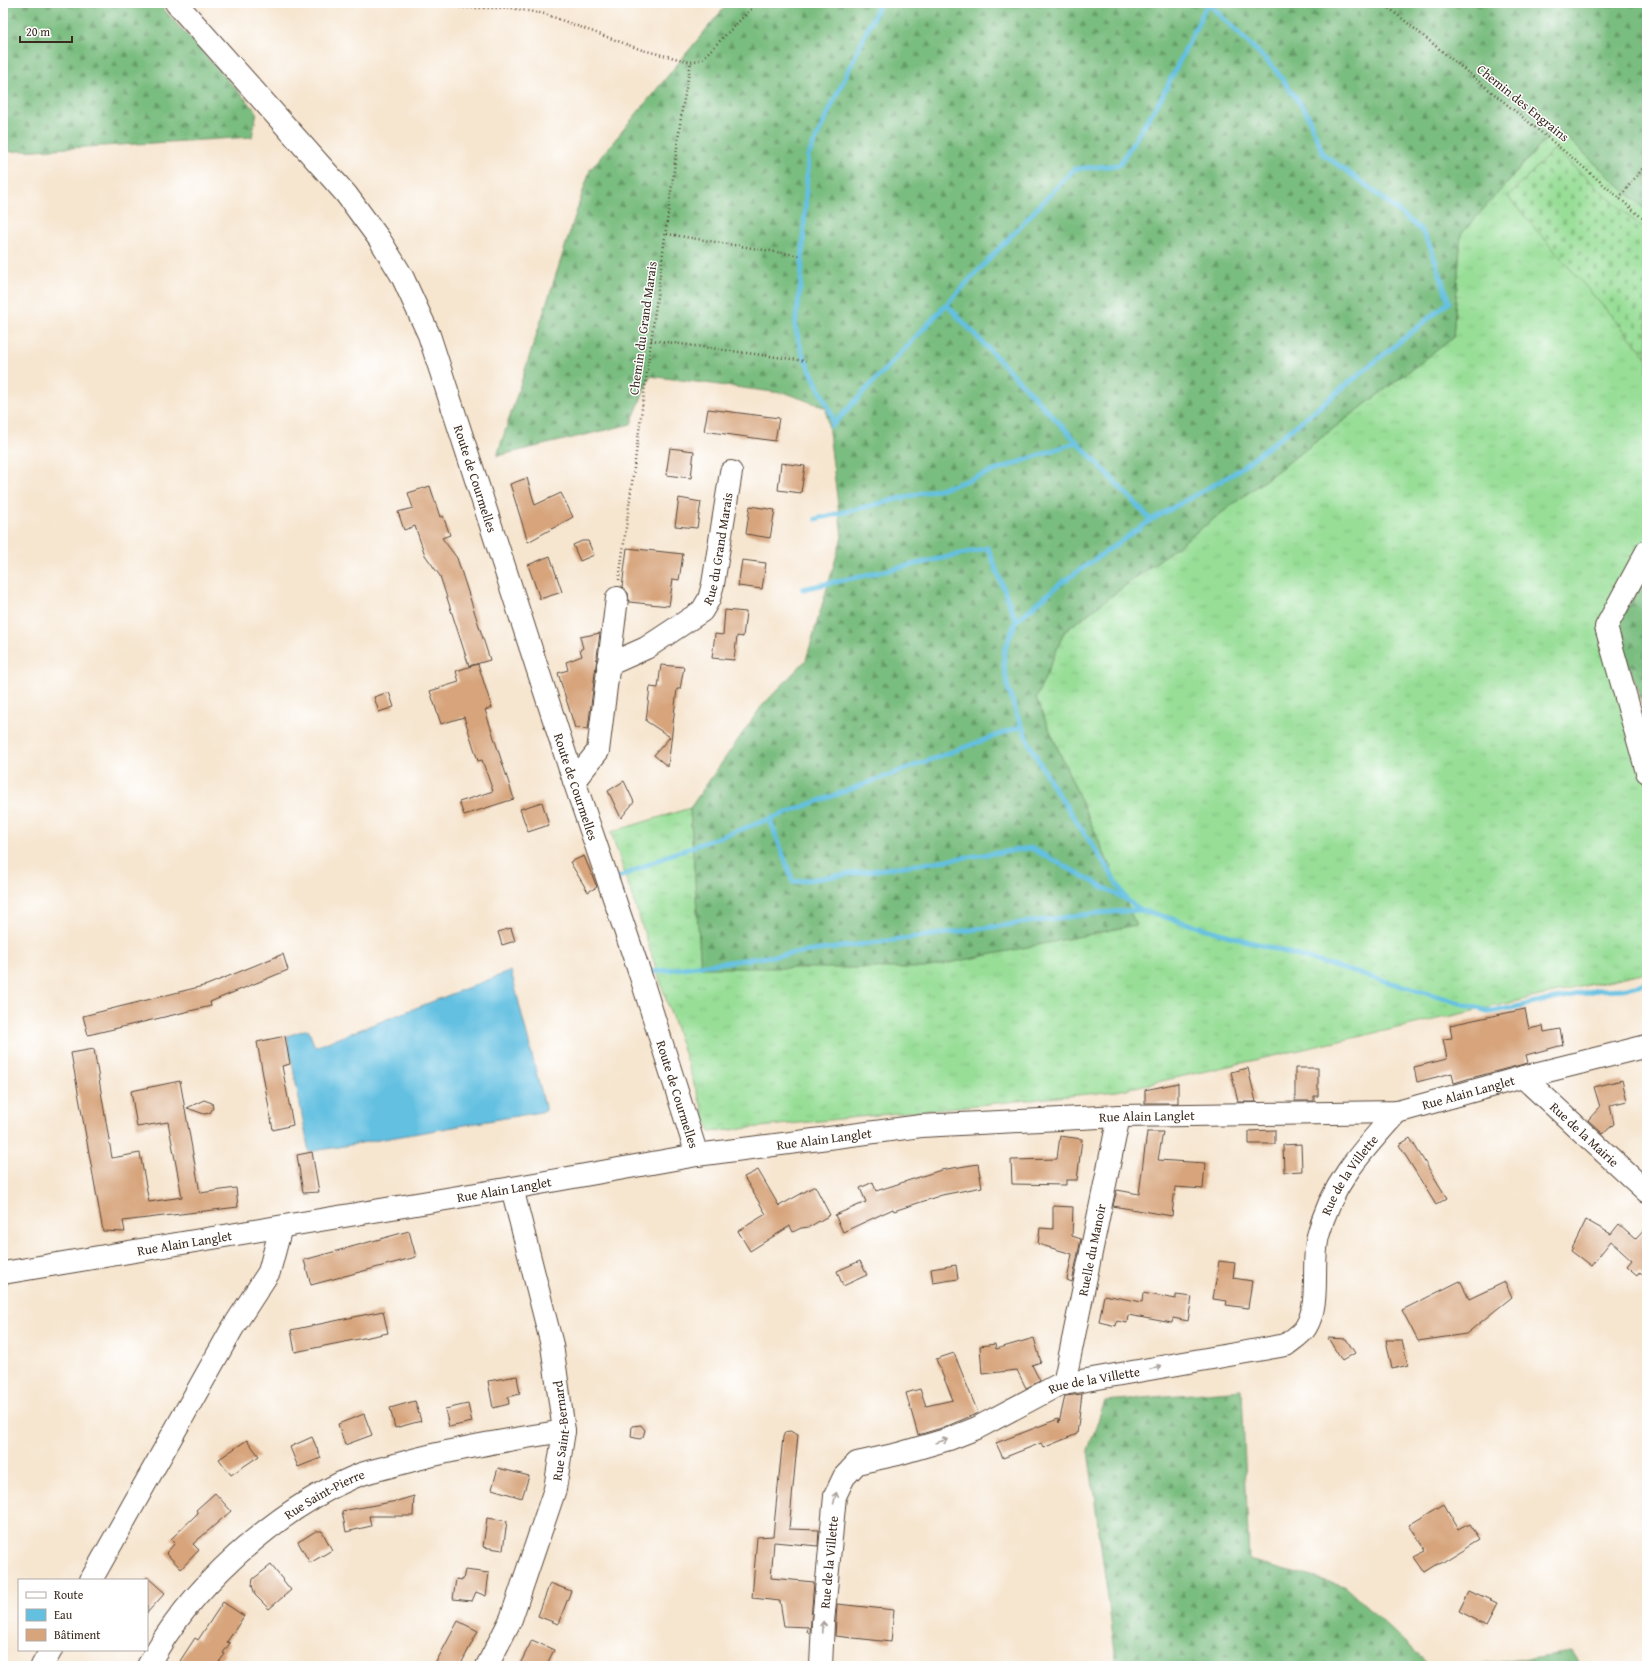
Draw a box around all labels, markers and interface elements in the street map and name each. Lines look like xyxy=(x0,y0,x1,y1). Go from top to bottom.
scale bar xyxy=(20,18,72,44)
text: 20 m xyxy=(26,23,50,40)
street label: Chemin des Engrains xyxy=(1473,60,1573,146)
street label: Chemin du Grand Marais xyxy=(624,260,662,396)
street label: Route de Courmelles xyxy=(449,422,502,535)
street label: Rue du Grand Marais xyxy=(698,491,737,609)
street label: Route de Courmelles xyxy=(549,731,603,843)
street label: Route de Courmelles xyxy=(652,1038,704,1151)
street label: Rue Alain Langlet xyxy=(1420,1070,1517,1114)
street label: Rue de la Mairie xyxy=(1546,1097,1623,1171)
street label: Rue Alain Langlet xyxy=(1099,1105,1195,1126)
street label: Rue Alain Langlet xyxy=(775,1123,873,1154)
street label: Rue de la Villette xyxy=(1316,1130,1382,1218)
street label: Rue Alain Langlet xyxy=(455,1172,553,1207)
street label: Ruelle du Manoir xyxy=(1073,1201,1110,1298)
street label: Rue Alain Langlet xyxy=(136,1225,234,1260)
street label: Rue de la Villette xyxy=(1045,1361,1141,1398)
one-way arrow xyxy=(1149,1364,1162,1372)
street label: Rue Saint-Bernard xyxy=(547,1380,574,1482)
one-way arrow xyxy=(935,1437,948,1444)
street label: Rue Saint-Pierre xyxy=(280,1464,367,1524)
one-way arrow xyxy=(832,1492,840,1505)
street label: Rue de la Villette xyxy=(815,1515,843,1610)
legend xyxy=(18,1579,148,1651)
text: Route xyxy=(54,1586,84,1603)
text: Eau xyxy=(54,1606,73,1623)
one-way arrow xyxy=(819,1621,826,1634)
text: Bâtiment xyxy=(54,1626,101,1643)

